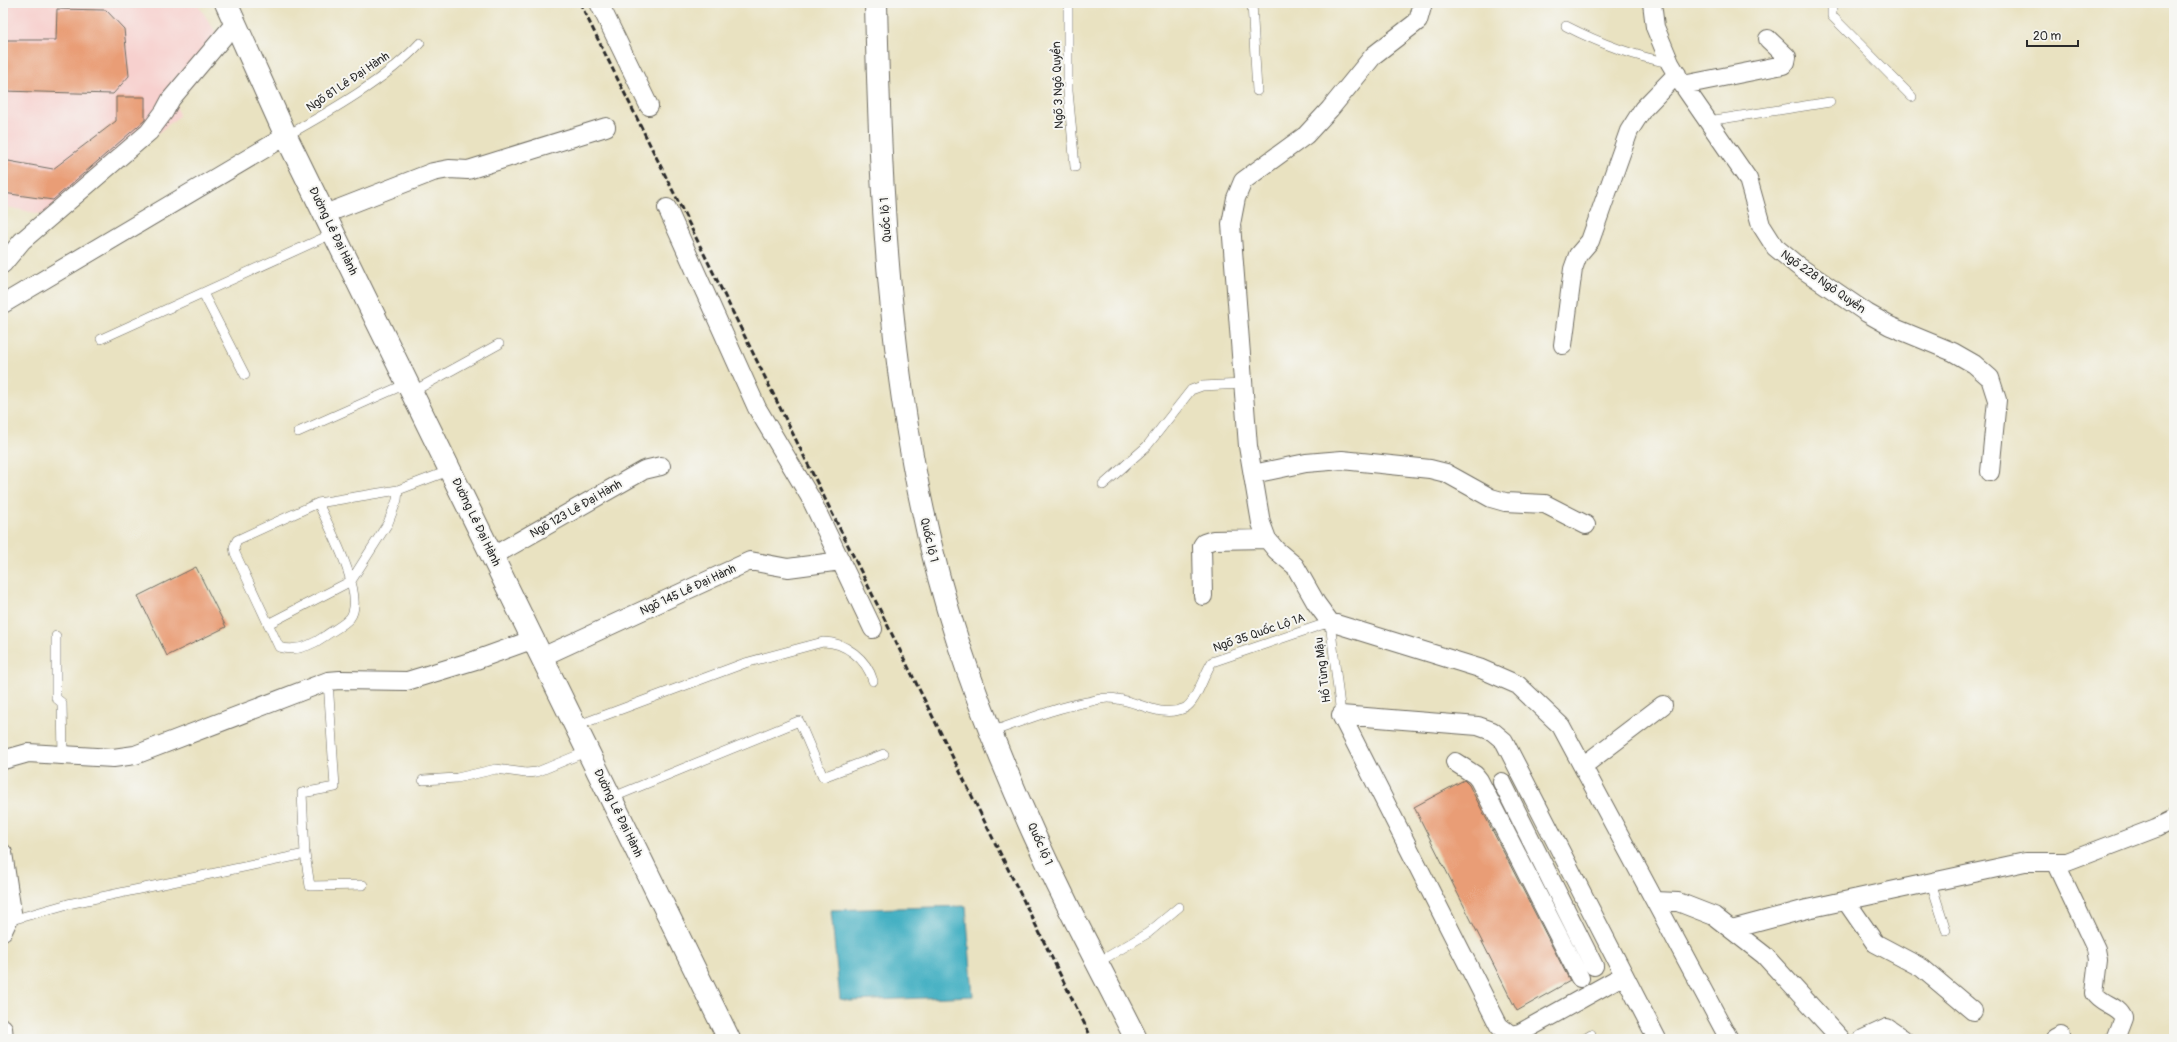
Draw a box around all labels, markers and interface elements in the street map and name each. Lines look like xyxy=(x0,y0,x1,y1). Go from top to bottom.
scale bar xyxy=(2027,22,2078,48)
text: 20 m xyxy=(2033,29,2062,44)
street label: Ngõ 3 Ngô Quyền xyxy=(1048,41,1067,129)
street label: Ngõ 81 Lê Đại Hành xyxy=(304,49,393,115)
street label: Đường Lê Đại Hành xyxy=(305,184,361,278)
street label: Quốc lộ 1 xyxy=(876,197,895,243)
street label: Ngõ 228 Ngô Quyền xyxy=(1778,246,1869,317)
street label: Đường Lê Đại Hành xyxy=(448,475,504,569)
street label: Ngõ 123 Lê Đại Hành xyxy=(527,476,625,541)
street label: Quốc lộ 1 xyxy=(917,516,942,564)
street label: Ngõ 145 Lê Đại Hành xyxy=(638,561,739,619)
street label: Ngõ 35 Quốc Lộ 1A xyxy=(1211,609,1307,656)
street label: Hồ Tùng Mậu xyxy=(1311,636,1334,704)
street label: Đường Lê Đại Hành xyxy=(590,766,646,860)
street label: Quốc lộ 1 xyxy=(1024,820,1057,868)

